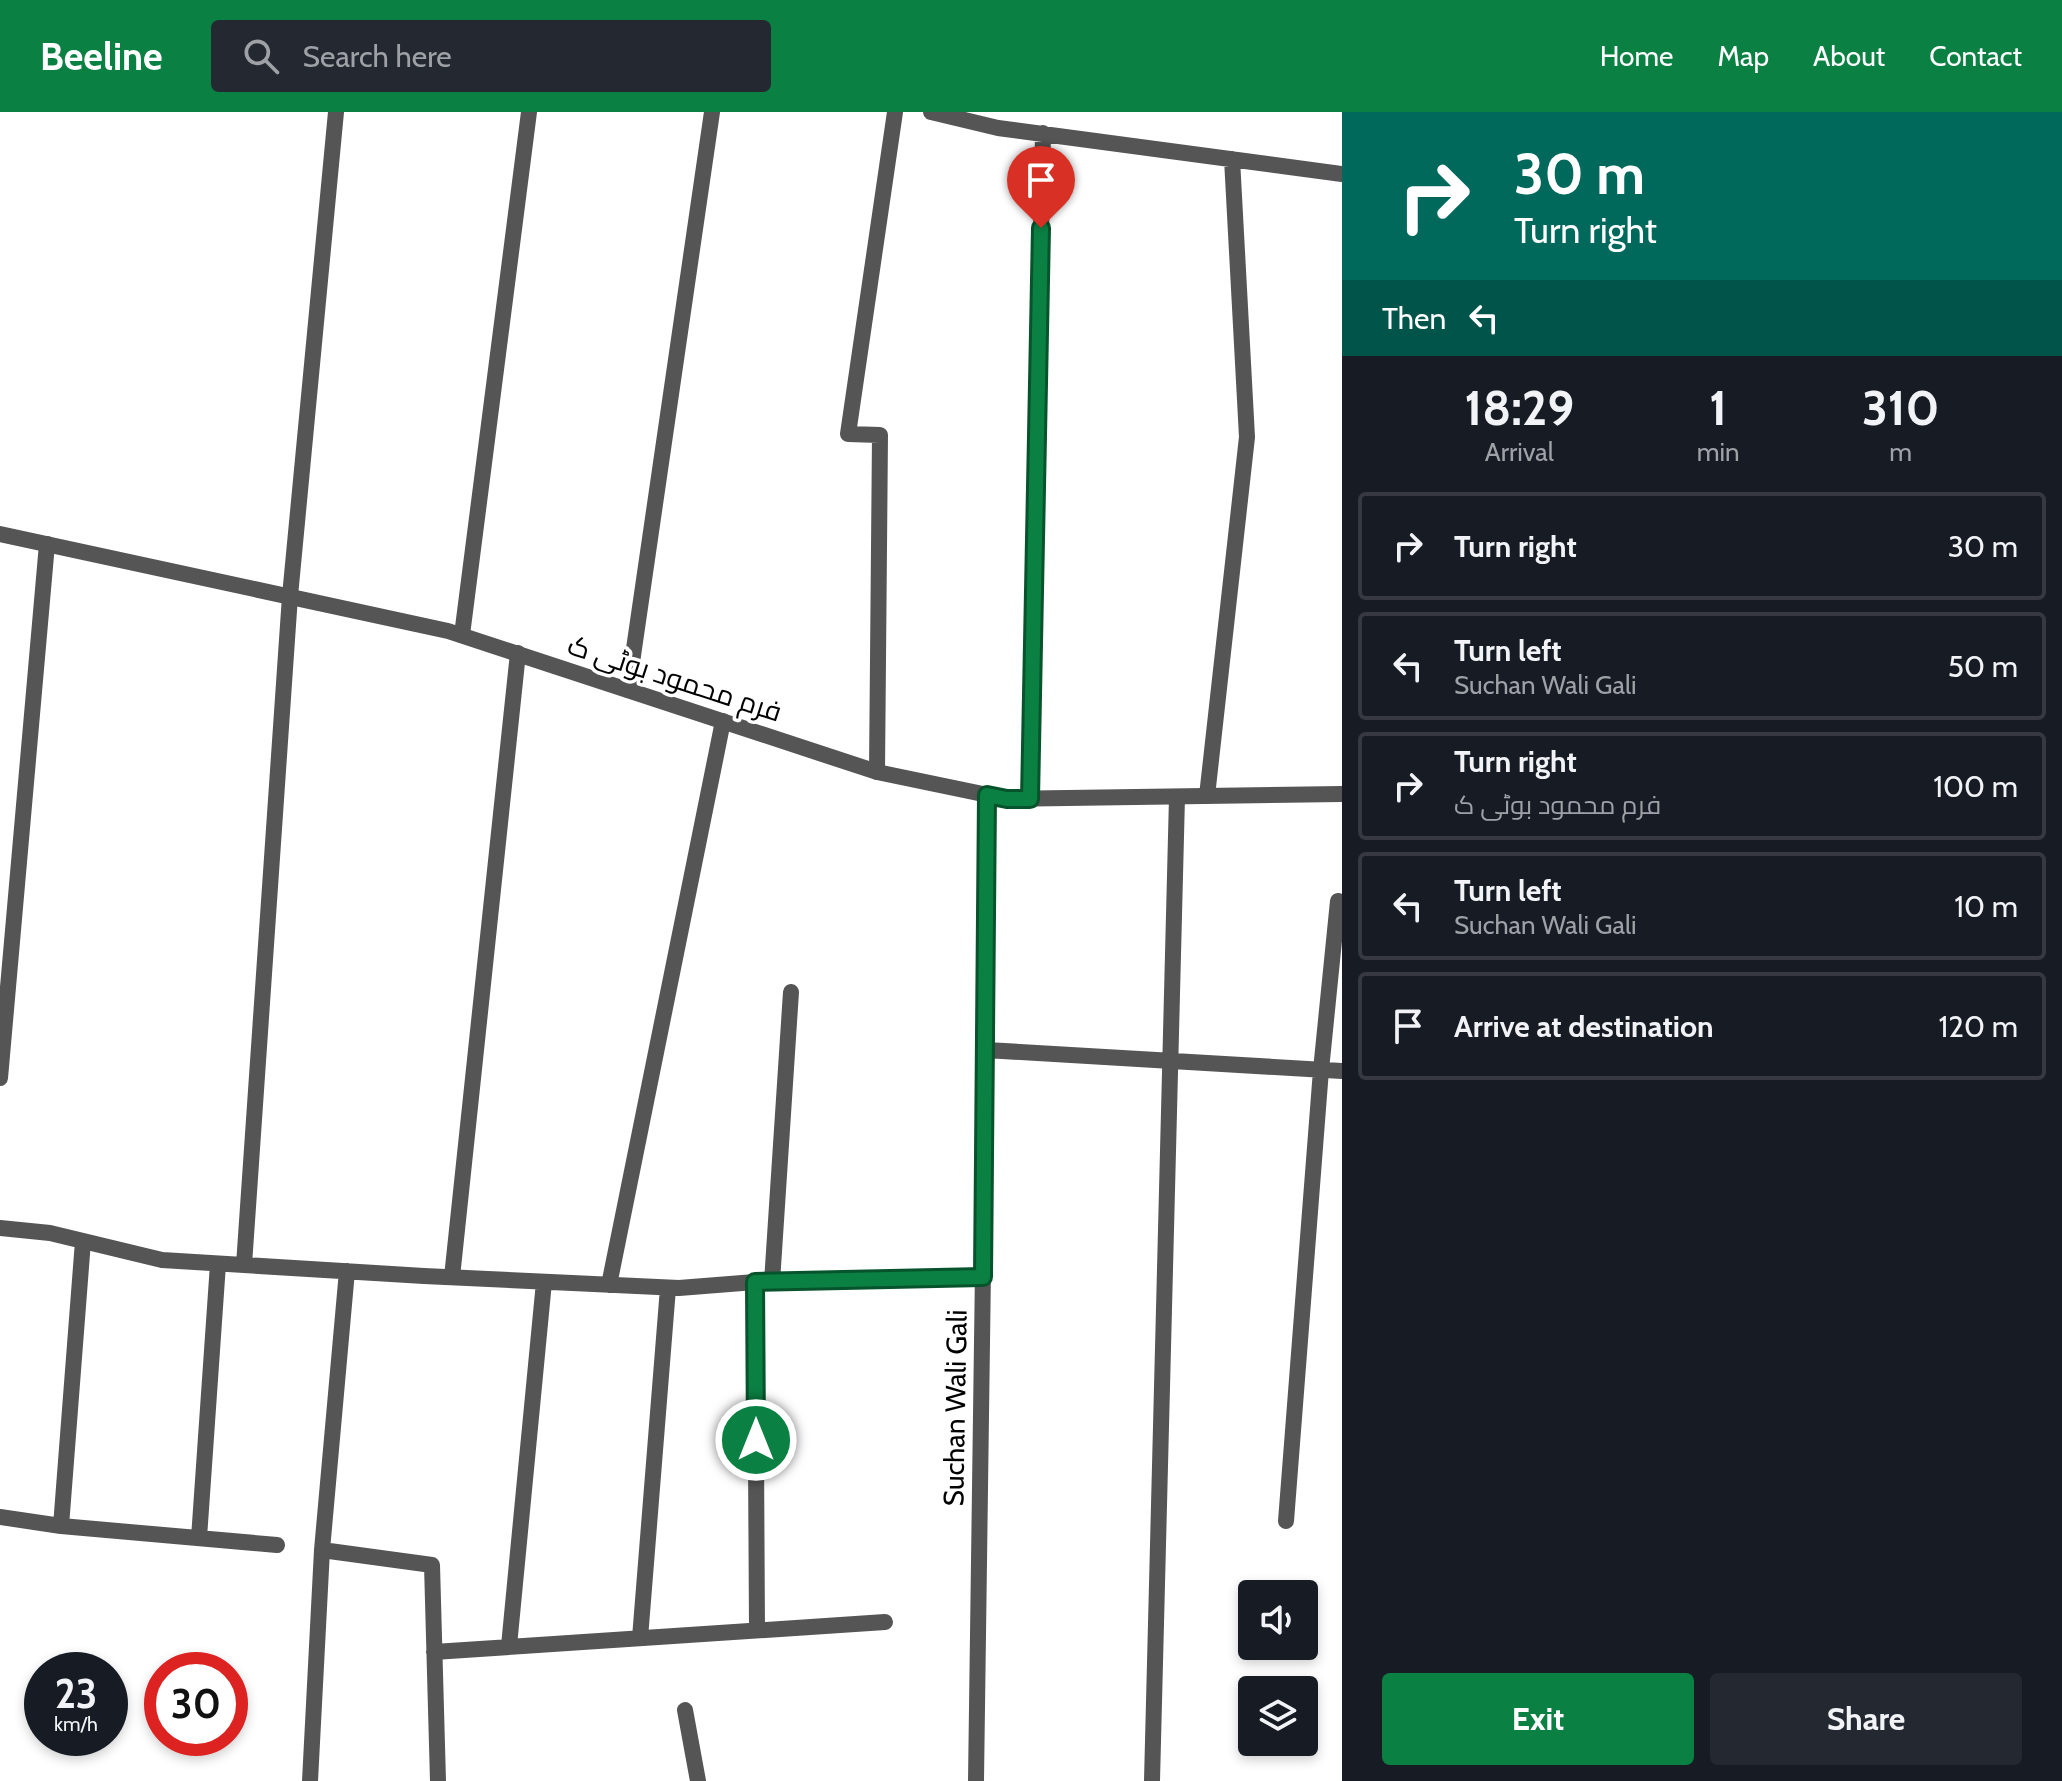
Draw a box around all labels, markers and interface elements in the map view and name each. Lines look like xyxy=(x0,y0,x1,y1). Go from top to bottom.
search box xyxy=(211,20,771,92)
text: Beeline xyxy=(40,33,163,80)
icon: search xyxy=(239,34,283,78)
text: Search here xyxy=(303,38,452,75)
text: Home xyxy=(1600,39,1673,73)
text: Map xyxy=(1717,39,1769,73)
text: About xyxy=(1813,39,1885,73)
text: Contact xyxy=(1929,39,2022,73)
text: 30 m xyxy=(1514,140,1645,208)
icon: right xyxy=(1382,144,1486,248)
pin xyxy=(1007,146,1075,228)
icon: arrive xyxy=(1019,158,1063,202)
text: Turn right xyxy=(1514,208,1657,252)
icon: left xyxy=(1462,296,1506,340)
text: Then xyxy=(1382,300,1446,337)
text: 18:29 xyxy=(1464,379,1574,437)
text: 1 xyxy=(1709,379,1727,437)
text: 310 xyxy=(1862,379,1939,437)
text: Arrival xyxy=(1485,436,1554,468)
text: min xyxy=(1697,436,1740,468)
text: m xyxy=(1889,436,1912,468)
icon: right xyxy=(1386,524,1430,568)
text: Turn right xyxy=(1454,528,1577,565)
text: 30 m xyxy=(1948,528,2018,565)
street label: فرم محمود بوٹی ک xyxy=(563,627,786,731)
text: Turn left xyxy=(1454,632,1562,669)
icon: left xyxy=(1386,644,1430,688)
text: 50 m xyxy=(1948,648,2018,685)
text: Suchan Wali Gali xyxy=(1454,669,1637,701)
text: Turn right xyxy=(1454,743,1577,780)
icon: right xyxy=(1386,764,1430,808)
text: 100 m xyxy=(1933,768,2018,805)
text: فرم محمود بوٹی ک xyxy=(1454,789,1661,821)
text: Turn left xyxy=(1454,872,1562,909)
icon: left xyxy=(1386,884,1430,928)
text: 10 m xyxy=(1954,888,2018,925)
text: Suchan Wali Gali xyxy=(1454,909,1637,941)
icon: arrive xyxy=(1386,1004,1430,1048)
text: Arrive at destination xyxy=(1454,1008,1714,1045)
text: 120 m xyxy=(1938,1008,2018,1045)
street label: Suchan Wali Gali xyxy=(936,1309,974,1507)
position arrow xyxy=(714,1398,798,1482)
map controls xyxy=(1238,1580,1318,1756)
button: sound xyxy=(1238,1580,1318,1660)
speed limit sign: 30 xyxy=(144,1652,248,1756)
text: 23 xyxy=(55,1669,97,1718)
button: Exit xyxy=(1382,1673,1694,1765)
button: Share xyxy=(1710,1673,2022,1765)
button: layers xyxy=(1238,1676,1318,1756)
text: km/h xyxy=(54,1712,98,1736)

